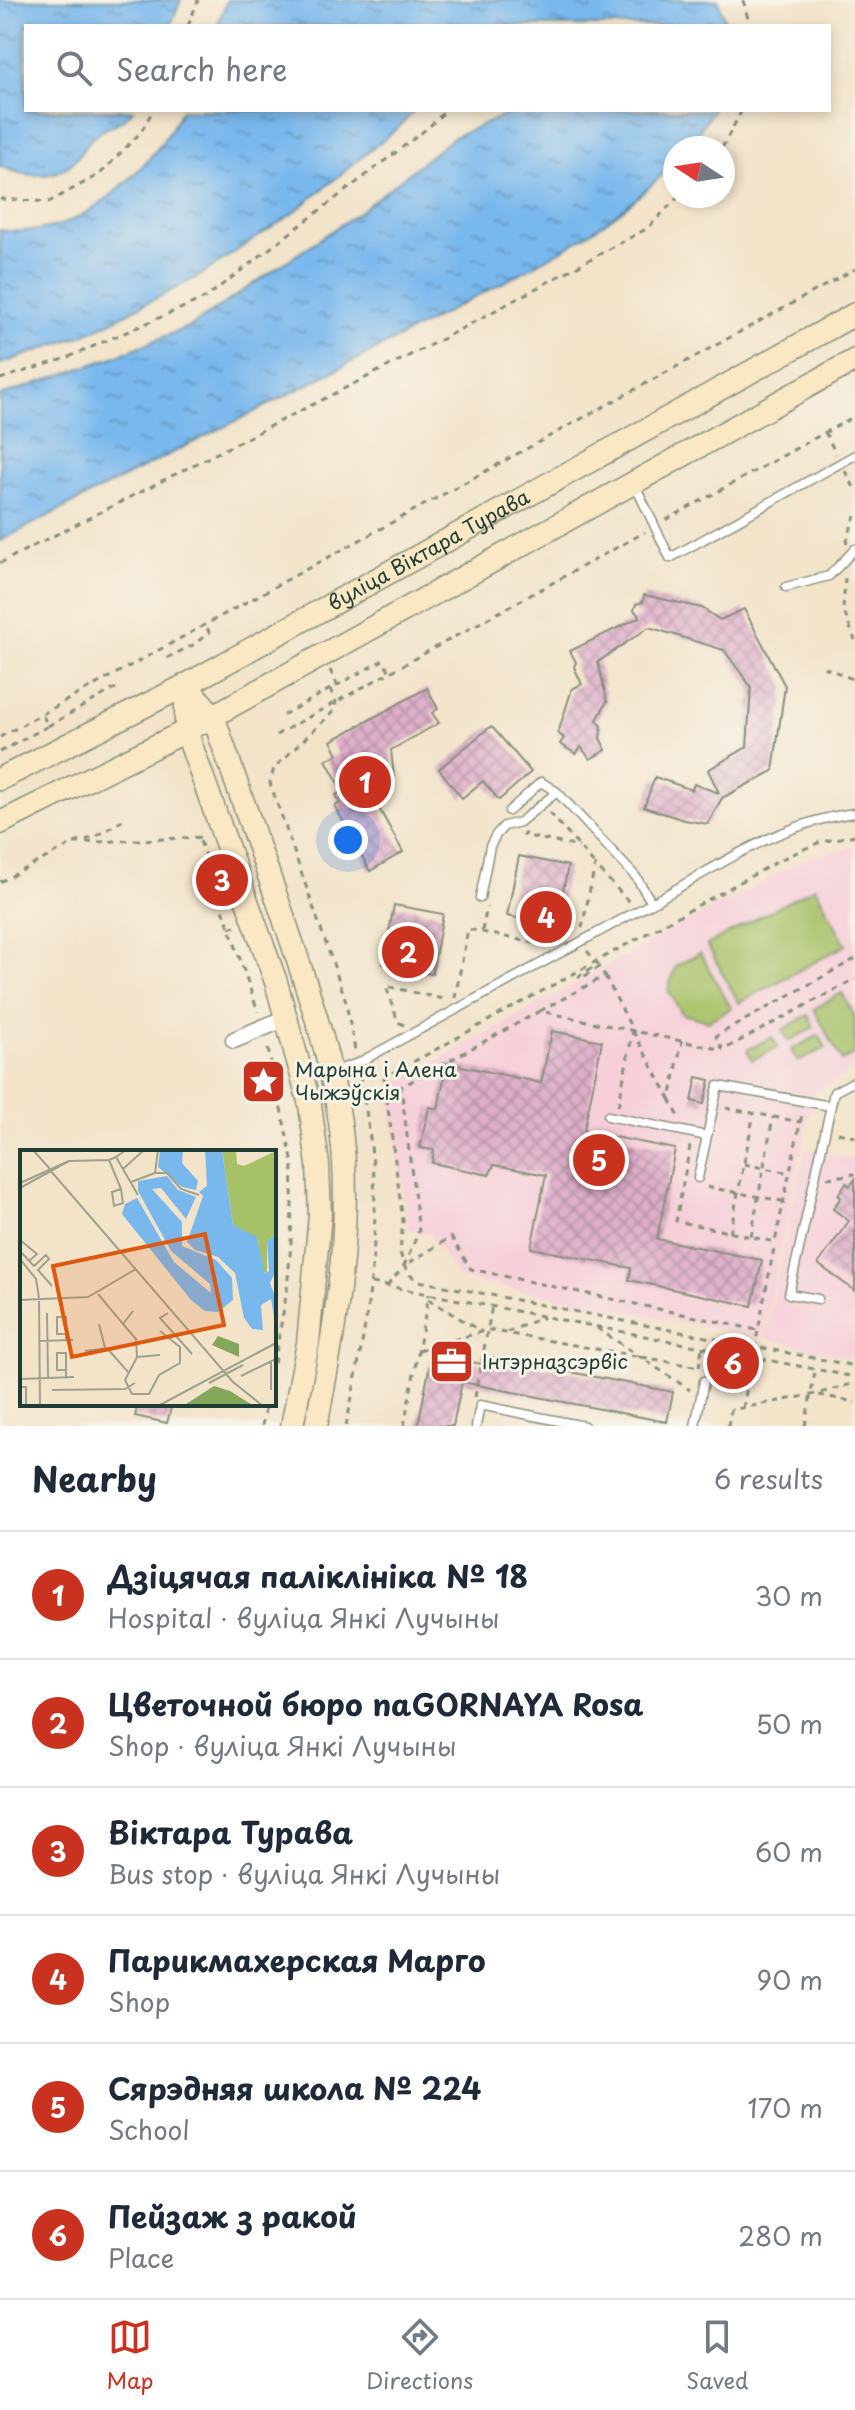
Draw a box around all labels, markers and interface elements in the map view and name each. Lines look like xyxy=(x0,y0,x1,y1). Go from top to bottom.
search box xyxy=(24,24,831,112)
icon: search xyxy=(52,46,96,90)
text: Search here xyxy=(116,46,288,91)
north arrow xyxy=(663,136,735,208)
street label: вуліца Віктара Турава xyxy=(322,481,535,618)
pin: 1 xyxy=(339,752,391,812)
your location xyxy=(328,820,368,860)
pin: 3 xyxy=(196,850,248,910)
pin: 4 xyxy=(520,887,572,947)
pin: 2 xyxy=(382,922,434,982)
place label: Марына і Алена Чыжэўскія xyxy=(295,1054,457,1107)
place icon: Марына і Алена Чыжэўскія xyxy=(240,1057,288,1105)
pin: 5 xyxy=(573,1130,625,1190)
inset map xyxy=(20,1150,276,1406)
pin: 6 xyxy=(707,1333,759,1393)
office icon: Інтэрназсэрвіс xyxy=(427,1338,475,1386)
place label: Інтэрназсэрвіс xyxy=(482,1346,628,1376)
text: Nearby xyxy=(32,1452,157,1504)
text: 6 results xyxy=(714,1459,823,1498)
text: Дзіцячая паліклініка № 18 xyxy=(108,1553,528,1598)
text: 1 xyxy=(52,1576,64,1615)
text: 30 m xyxy=(755,1576,823,1615)
text: Hospital · вуліца Янкі Лучыны xyxy=(108,1598,500,1637)
text: Цветочной бюро naGORNAYA Rosa xyxy=(108,1681,644,1726)
text: 2 xyxy=(49,1704,67,1743)
text: 50 m xyxy=(756,1704,823,1743)
text: Shop · вуліца Янкі Лучыны xyxy=(108,1726,456,1765)
text: Віктара Турава xyxy=(108,1809,353,1854)
text: 3 xyxy=(49,1832,67,1871)
text: 60 m xyxy=(755,1832,823,1871)
text: Bus stop · вуліца Янкі Лучыны xyxy=(108,1854,500,1893)
text: Парикмахерская Марго xyxy=(108,1937,486,1982)
text: 4 xyxy=(49,1960,67,1999)
text: 90 m xyxy=(756,1960,823,1999)
text: Shop xyxy=(108,1982,170,2021)
text: Сярэдняя школа № 224 xyxy=(108,2065,481,2110)
text: 5 xyxy=(50,2088,66,2127)
text: 170 m xyxy=(748,2088,823,2127)
text: School xyxy=(108,2110,190,2149)
text: Пейзаж з ракой xyxy=(108,2193,357,2238)
text: 6 xyxy=(49,2216,67,2255)
text: 280 m xyxy=(738,2216,823,2255)
text: Place xyxy=(108,2238,174,2277)
tab: Map xyxy=(106,2315,153,2396)
tab: Directions xyxy=(366,2315,473,2396)
tab: Saved xyxy=(686,2315,749,2396)

